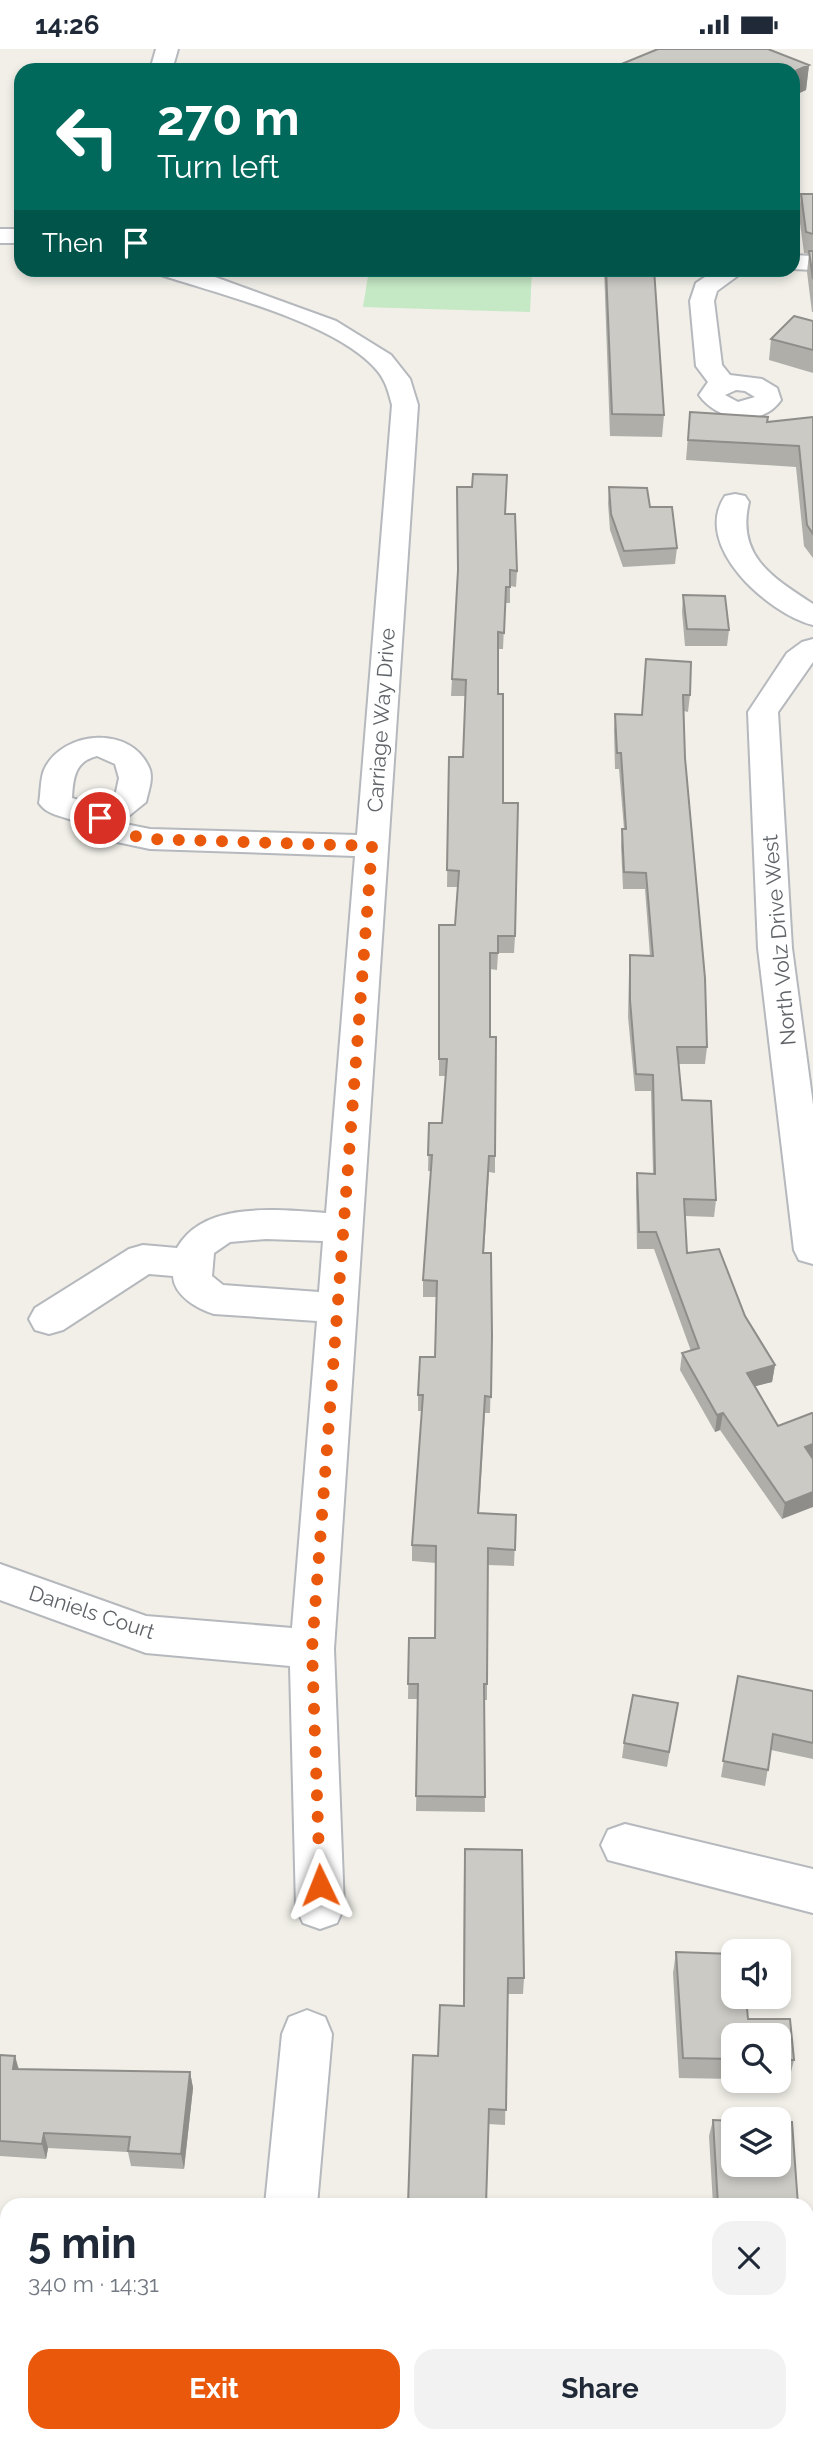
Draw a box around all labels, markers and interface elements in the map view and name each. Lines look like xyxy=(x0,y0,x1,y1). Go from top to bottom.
text: 14:26 xyxy=(35,10,100,40)
text: 270 m xyxy=(157,89,300,146)
icon: left xyxy=(42,91,133,182)
text: Turn left xyxy=(157,148,279,185)
icon: arrive xyxy=(117,224,155,262)
text: Then xyxy=(42,228,103,258)
street label: Carriage Way Drive xyxy=(362,627,400,813)
pin xyxy=(70,788,130,848)
icon: arrive xyxy=(81,799,119,837)
street label: North Volz Drive West xyxy=(757,834,801,1046)
street label: Daniels Court xyxy=(26,1580,158,1644)
position arrow xyxy=(283,1848,357,1922)
map controls xyxy=(721,1939,791,2177)
button: sound xyxy=(721,1939,791,2009)
button: search xyxy=(721,2023,791,2093)
button: layers xyxy=(721,2107,791,2177)
text: 5 min xyxy=(28,2219,137,2268)
button: close xyxy=(712,2221,786,2295)
text: 340 m · 14:31 xyxy=(28,2270,159,2297)
button: Exit xyxy=(28,2349,400,2429)
button: Share xyxy=(414,2349,786,2429)

